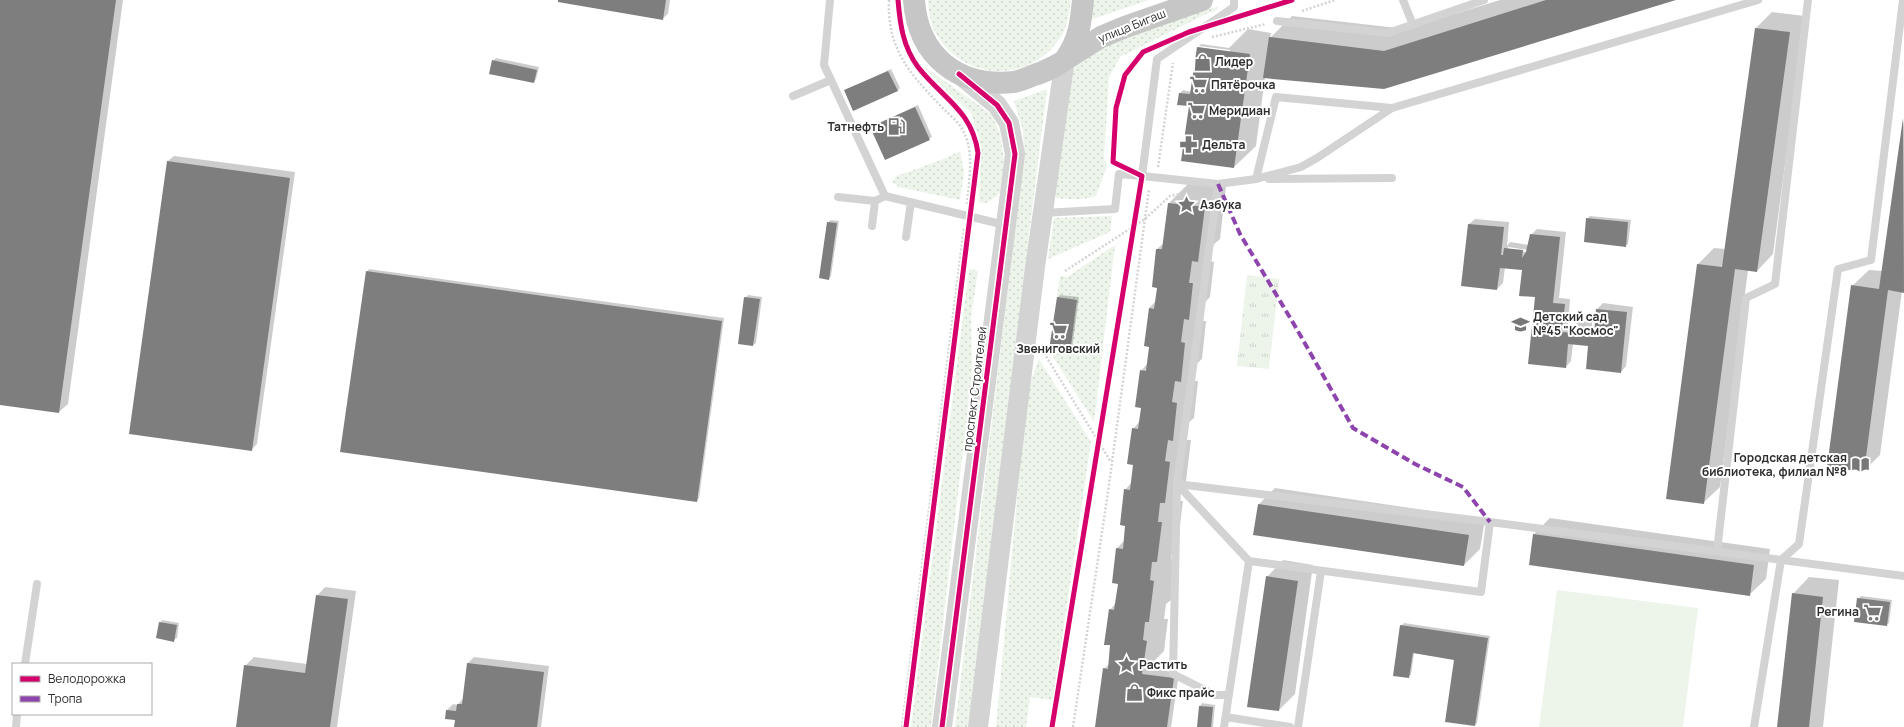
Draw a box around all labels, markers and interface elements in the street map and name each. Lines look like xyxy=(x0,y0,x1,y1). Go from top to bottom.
street label: улица Бигаш xyxy=(1095,4,1168,47)
shop icon: Лидер xyxy=(1192,52,1212,72)
place label: Лидер xyxy=(1215,53,1253,70)
supermarket icon: Пятёрочка xyxy=(1188,75,1208,95)
place label: Пятёрочка xyxy=(1211,76,1275,93)
supermarket icon: Меридиан xyxy=(1186,101,1206,121)
place label: Меридиан xyxy=(1209,102,1270,119)
fuel station icon: Татнефть xyxy=(887,117,907,137)
place label: Татнефть xyxy=(827,118,884,135)
pharmacy icon: Дельта xyxy=(1179,135,1199,155)
place label: Дельта xyxy=(1202,136,1246,153)
place icon: Азбука xyxy=(1177,195,1197,215)
place label: Азбука xyxy=(1200,196,1241,213)
place label: Детский сад №45 "Космос" xyxy=(1533,308,1619,339)
school or university icon: Детский сад №45 "Космос" xyxy=(1510,314,1530,334)
supermarket icon: Звениговский xyxy=(1048,320,1068,340)
street label: проспект Строителей xyxy=(958,326,991,452)
place label: Звениговский xyxy=(1016,340,1100,357)
place label: Городская детская библиотека, филиал №8 xyxy=(1702,449,1847,480)
library icon: Городская детская библиотека, филиал №8 xyxy=(1850,455,1870,475)
supermarket icon: Регина xyxy=(1862,602,1882,622)
place label: Регина xyxy=(1817,603,1859,620)
place icon: Растить xyxy=(1116,655,1136,675)
place label: Растить xyxy=(1139,656,1187,673)
legend xyxy=(12,663,152,715)
text: Велодорожка xyxy=(48,670,126,687)
shop icon: Фикс прайс xyxy=(1124,683,1144,703)
place label: Фикс прайс xyxy=(1147,684,1215,701)
text: Тропа xyxy=(48,690,82,707)

